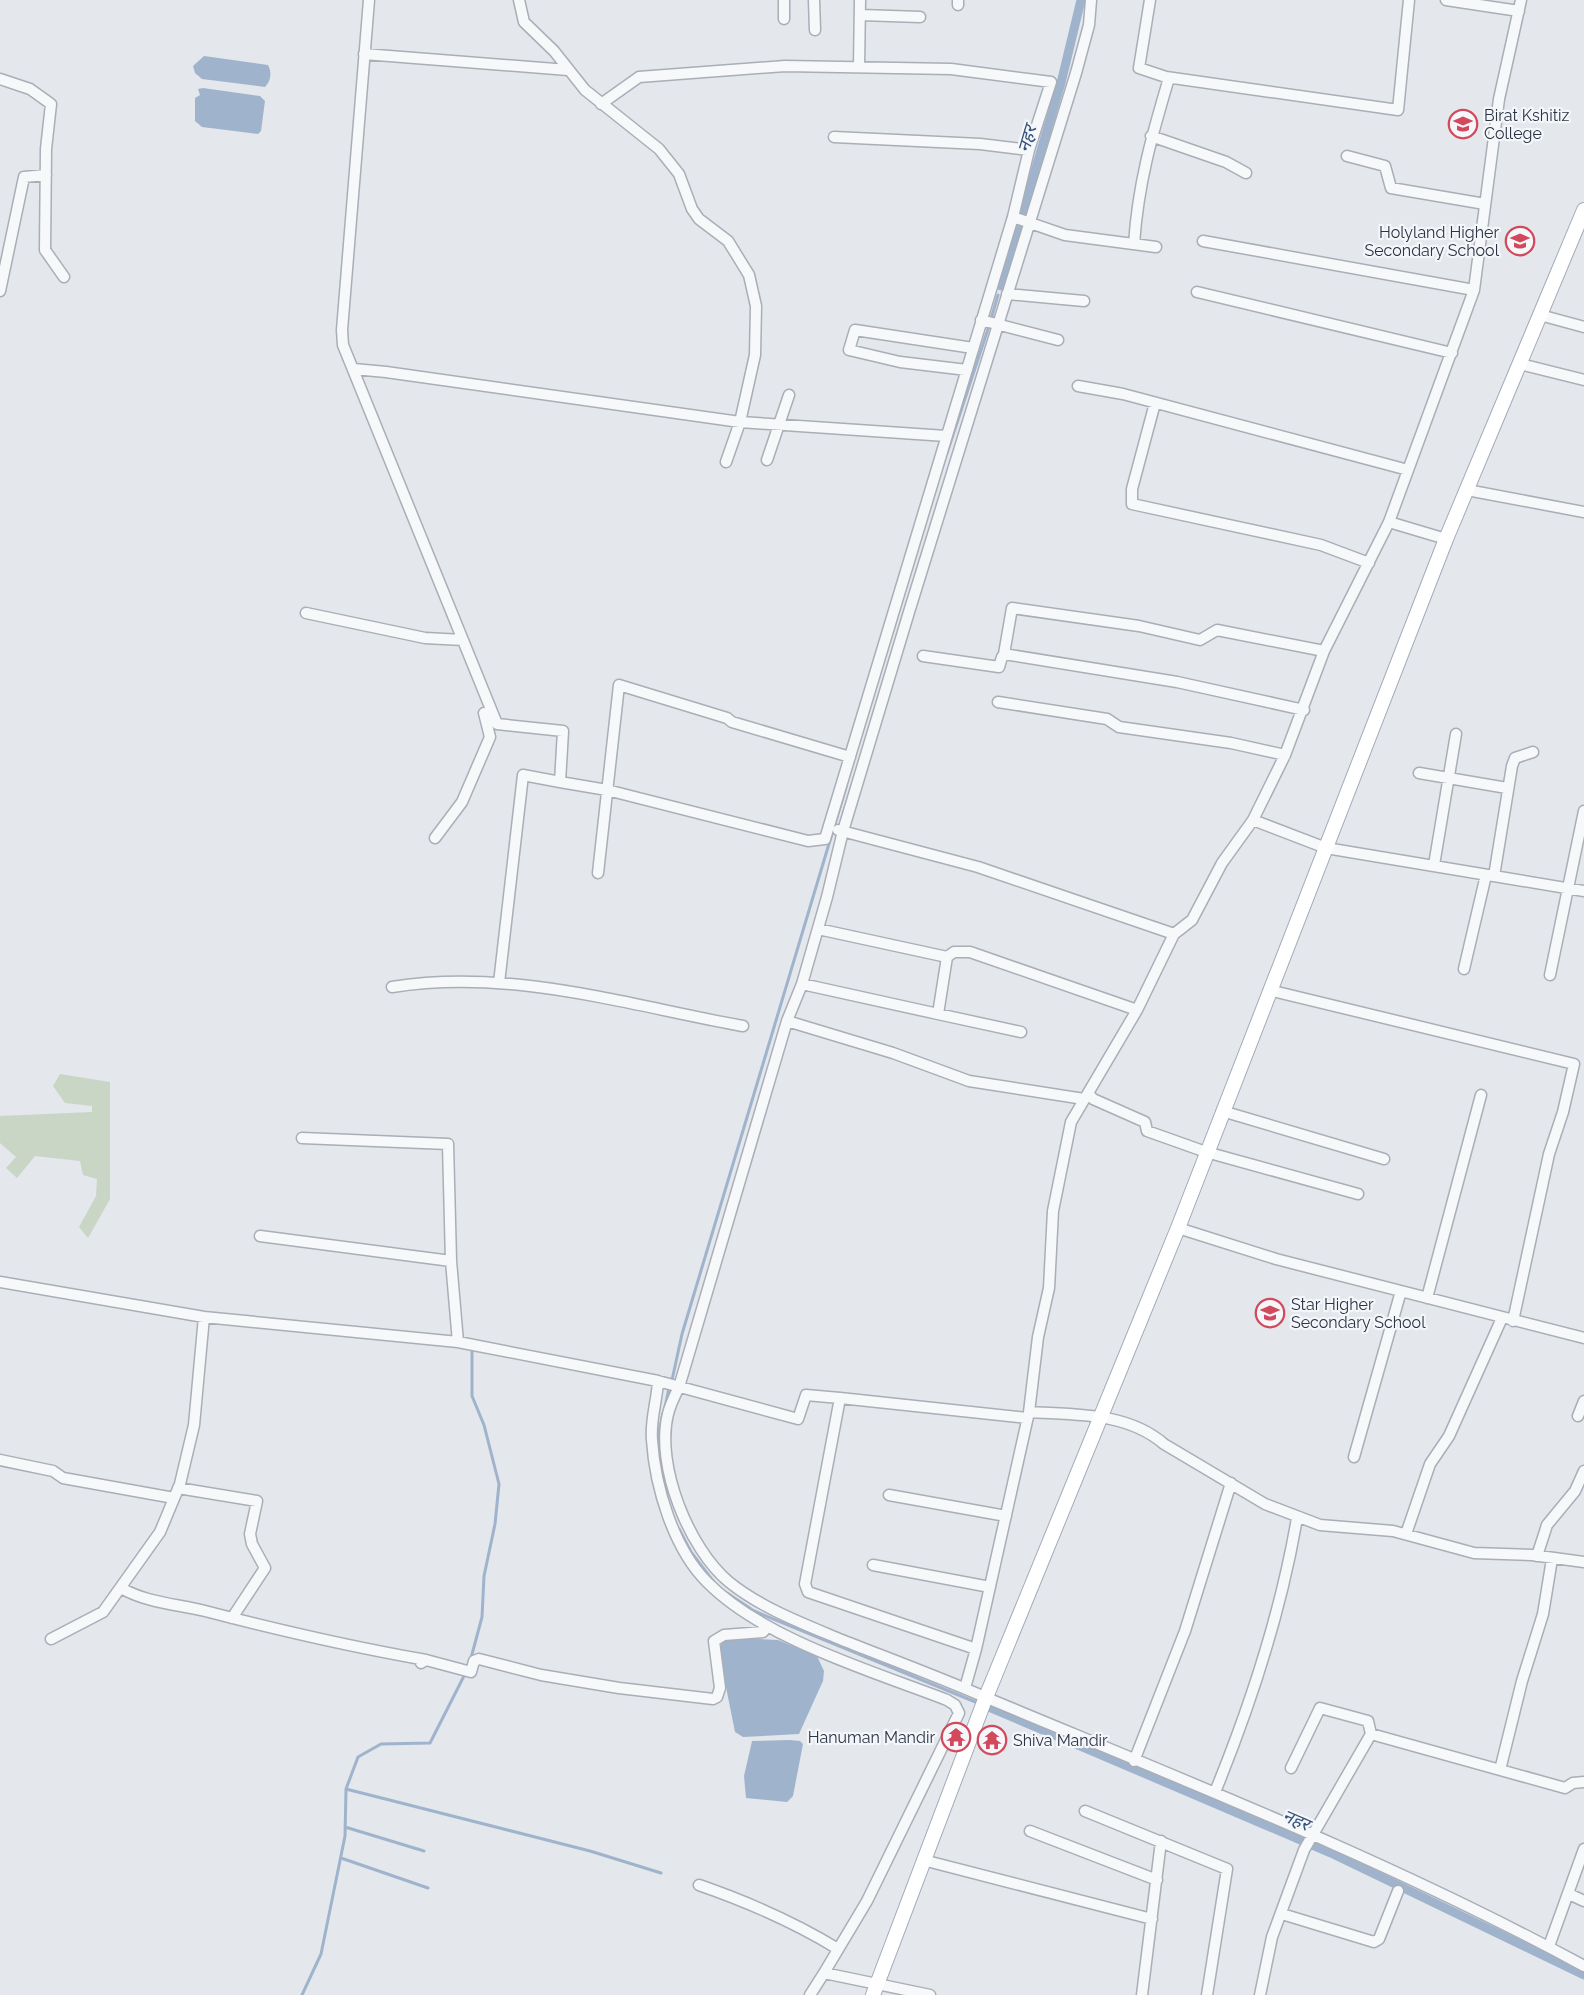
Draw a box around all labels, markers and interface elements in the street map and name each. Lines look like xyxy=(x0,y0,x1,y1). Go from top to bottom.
place label: Birat Kshitiz College xyxy=(1484,106,1570,143)
school or university icon: Birat Kshitiz College xyxy=(1447,108,1479,140)
water label: नहर xyxy=(1013,120,1041,155)
place label: Holyland Higher Secondary School xyxy=(1365,223,1500,260)
school or university icon: Holyland Higher Secondary School xyxy=(1504,225,1536,257)
place label: Star Higher Secondary School xyxy=(1291,1295,1426,1332)
school or university icon: Star Higher Secondary School xyxy=(1254,1297,1286,1329)
temple icon: Hanuman Mandir xyxy=(940,1721,972,1753)
temple icon: Shiva Mandir xyxy=(976,1724,1008,1756)
place label: Hanuman Mandir xyxy=(808,1728,935,1747)
place label: Shiva Mandir xyxy=(1013,1731,1108,1750)
water label: नहर xyxy=(1280,1805,1316,1836)

